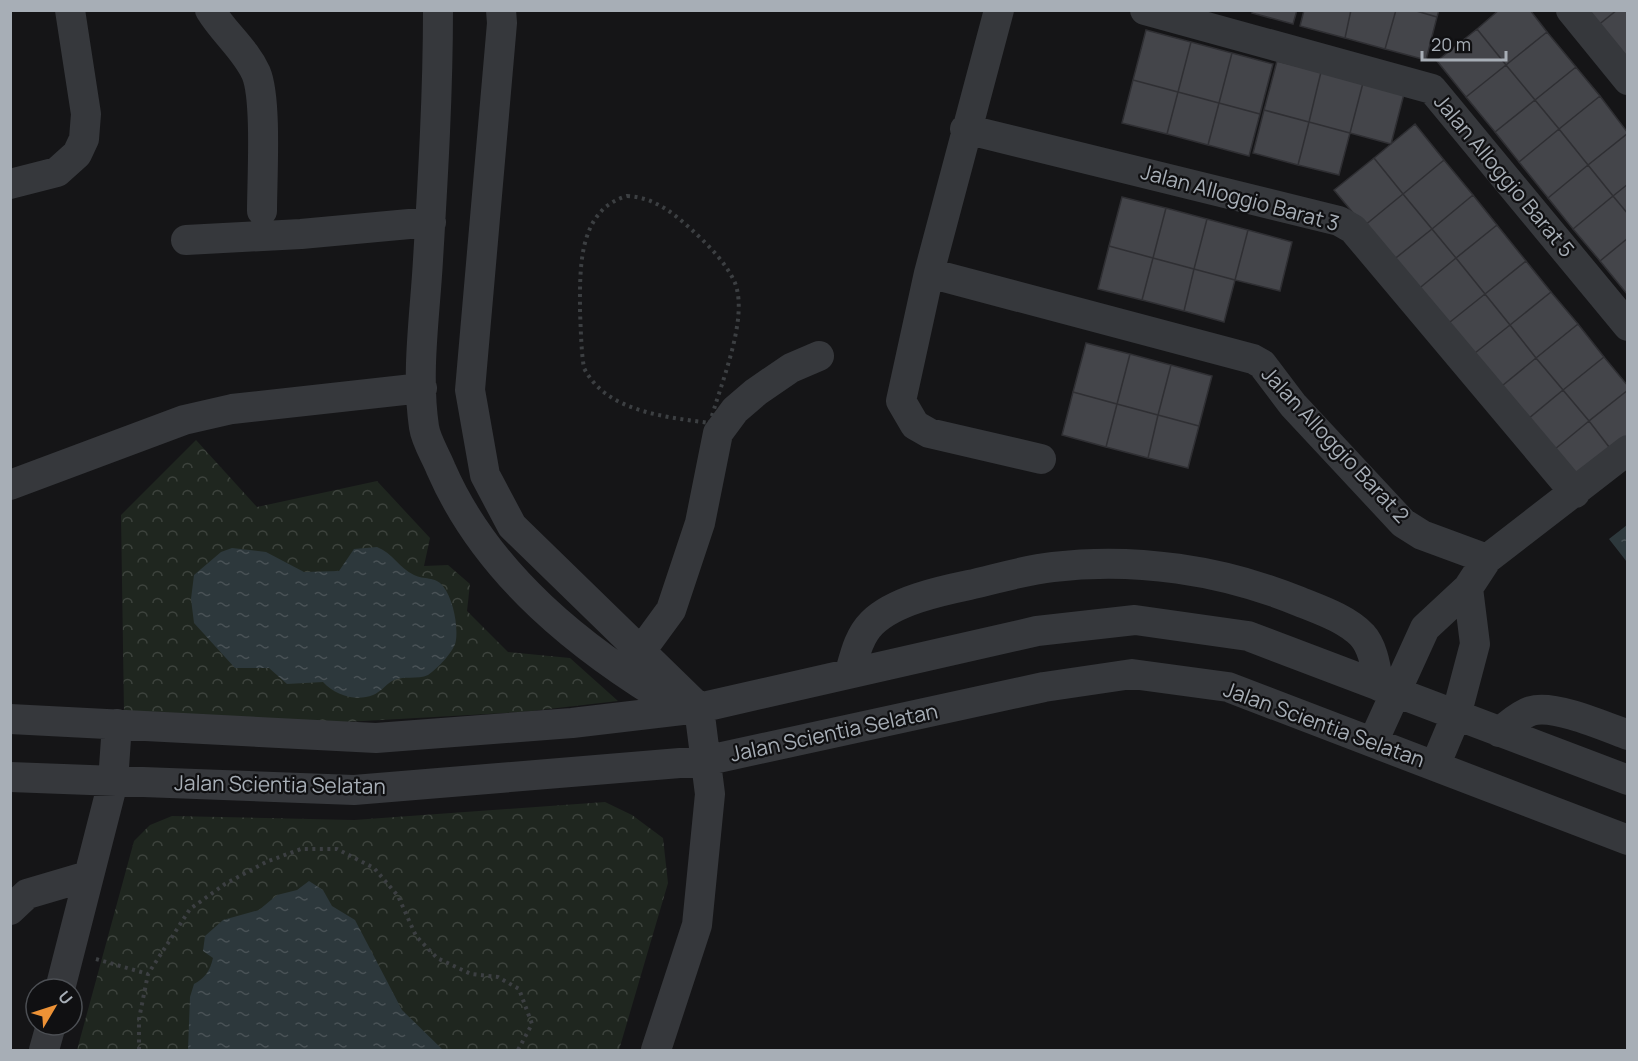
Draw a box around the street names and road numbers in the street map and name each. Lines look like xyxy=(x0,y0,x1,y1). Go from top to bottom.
street label: Jalan Alloggio Barat 5 xyxy=(1428,88,1581,263)
street label: Jalan Alloggio Barat 3 xyxy=(1138,157,1342,237)
street label: Jalan Alloggio Barat 2 xyxy=(1256,360,1416,529)
street label: Jalan Scientia Selatan xyxy=(1220,675,1429,773)
street label: Jalan Scientia Selatan xyxy=(727,696,940,768)
street label: Jalan Scientia Selatan xyxy=(174,768,386,800)

